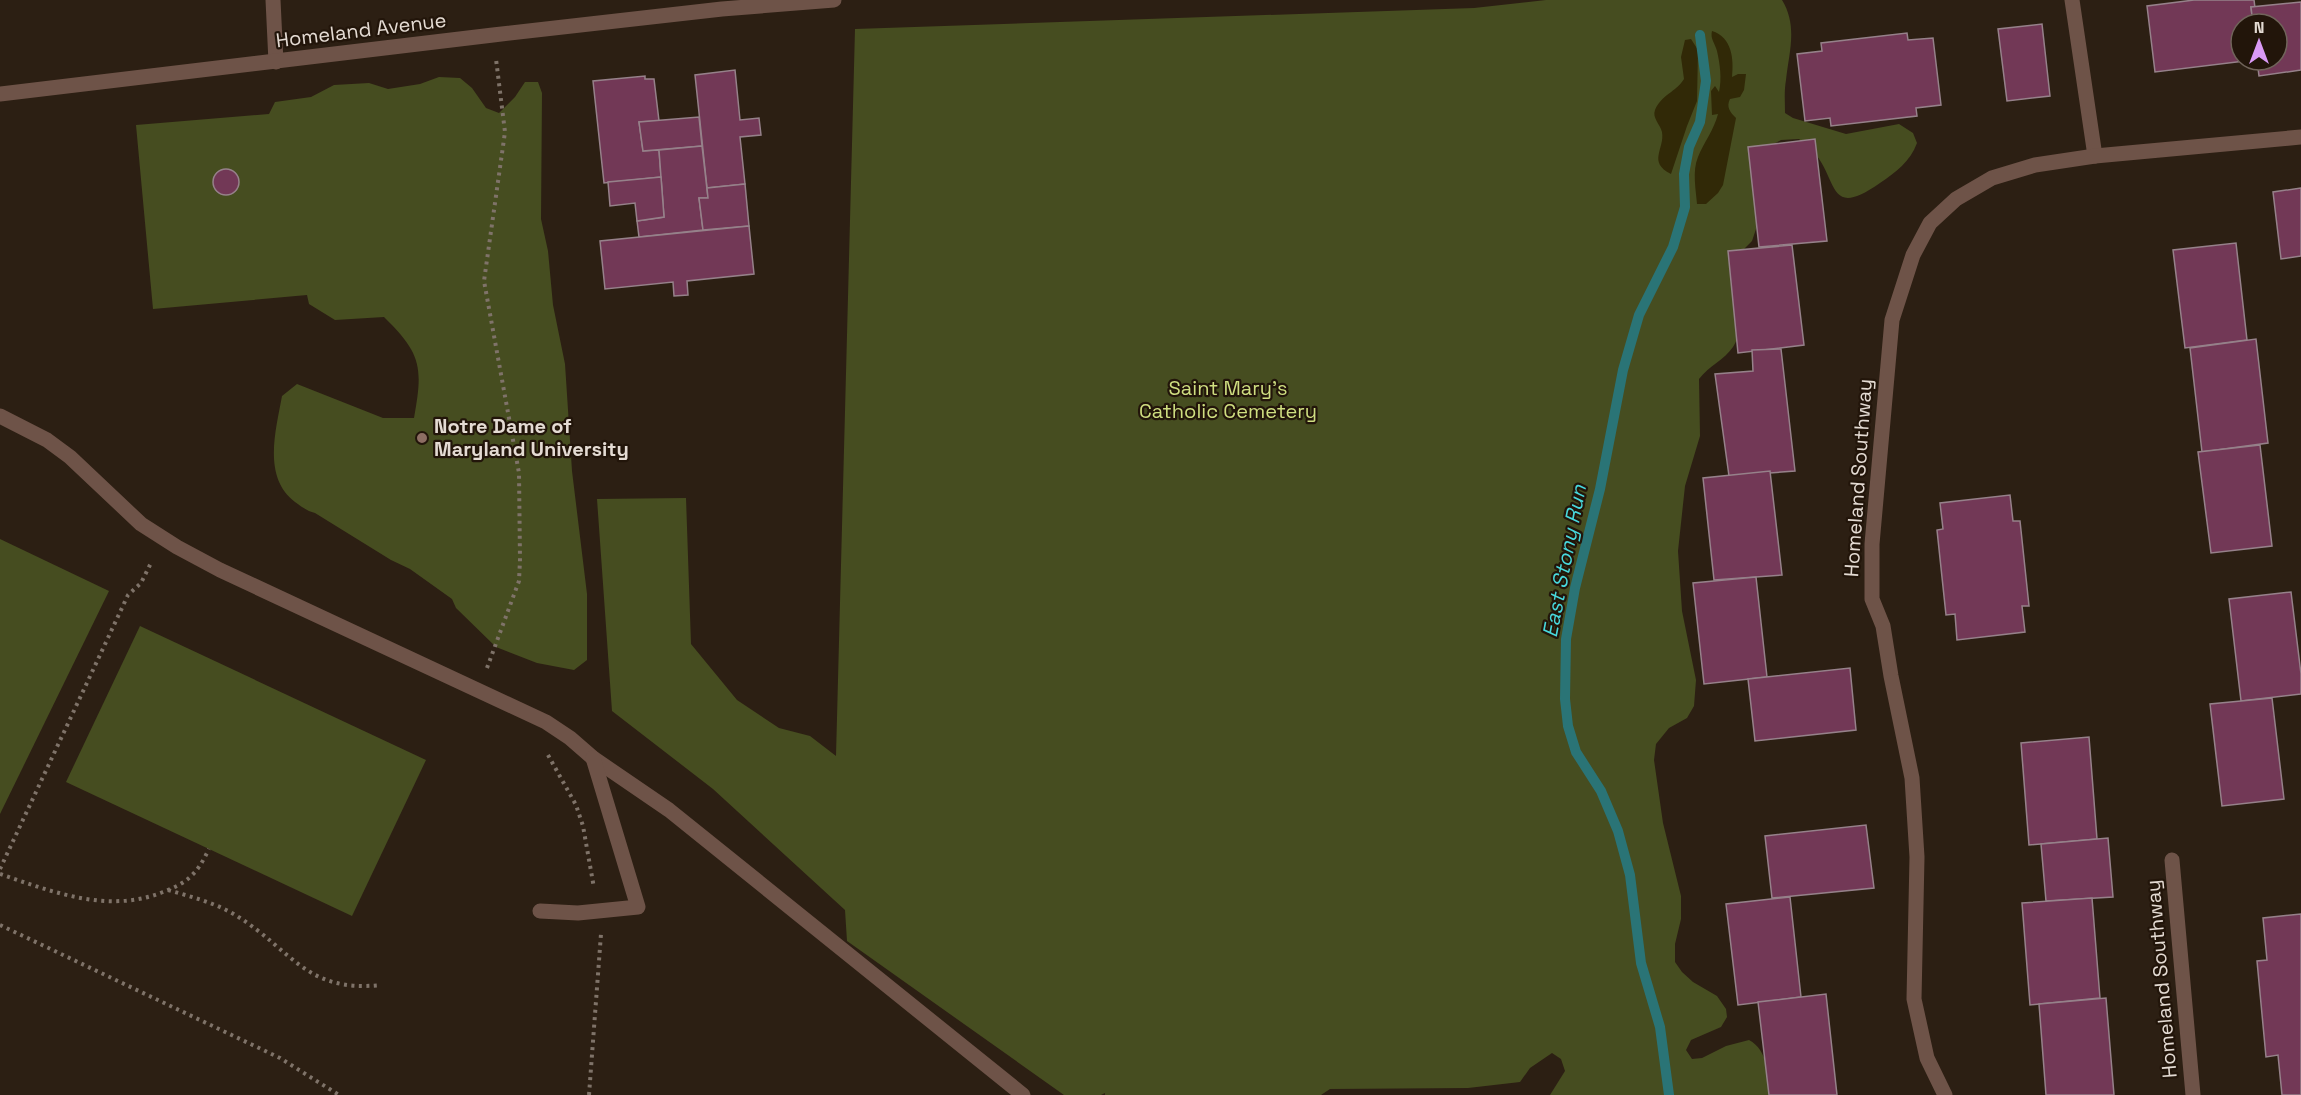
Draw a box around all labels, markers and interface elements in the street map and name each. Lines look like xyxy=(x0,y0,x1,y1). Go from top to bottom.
street label: Homeland Avenue xyxy=(274,7,448,53)
north arrow xyxy=(2229,12,2289,72)
text: N xyxy=(2254,17,2264,38)
park label: Saint Mary's Catholic Cemetery xyxy=(1139,375,1317,424)
street label: Homeland Southway xyxy=(1838,378,1878,578)
place label: Notre Dame of Maryland University xyxy=(434,413,629,462)
marker: Notre Dame of Maryland University xyxy=(415,431,429,445)
water label: East Stony Run xyxy=(1536,481,1592,640)
street label: Homeland Southway xyxy=(2139,879,2183,1079)

